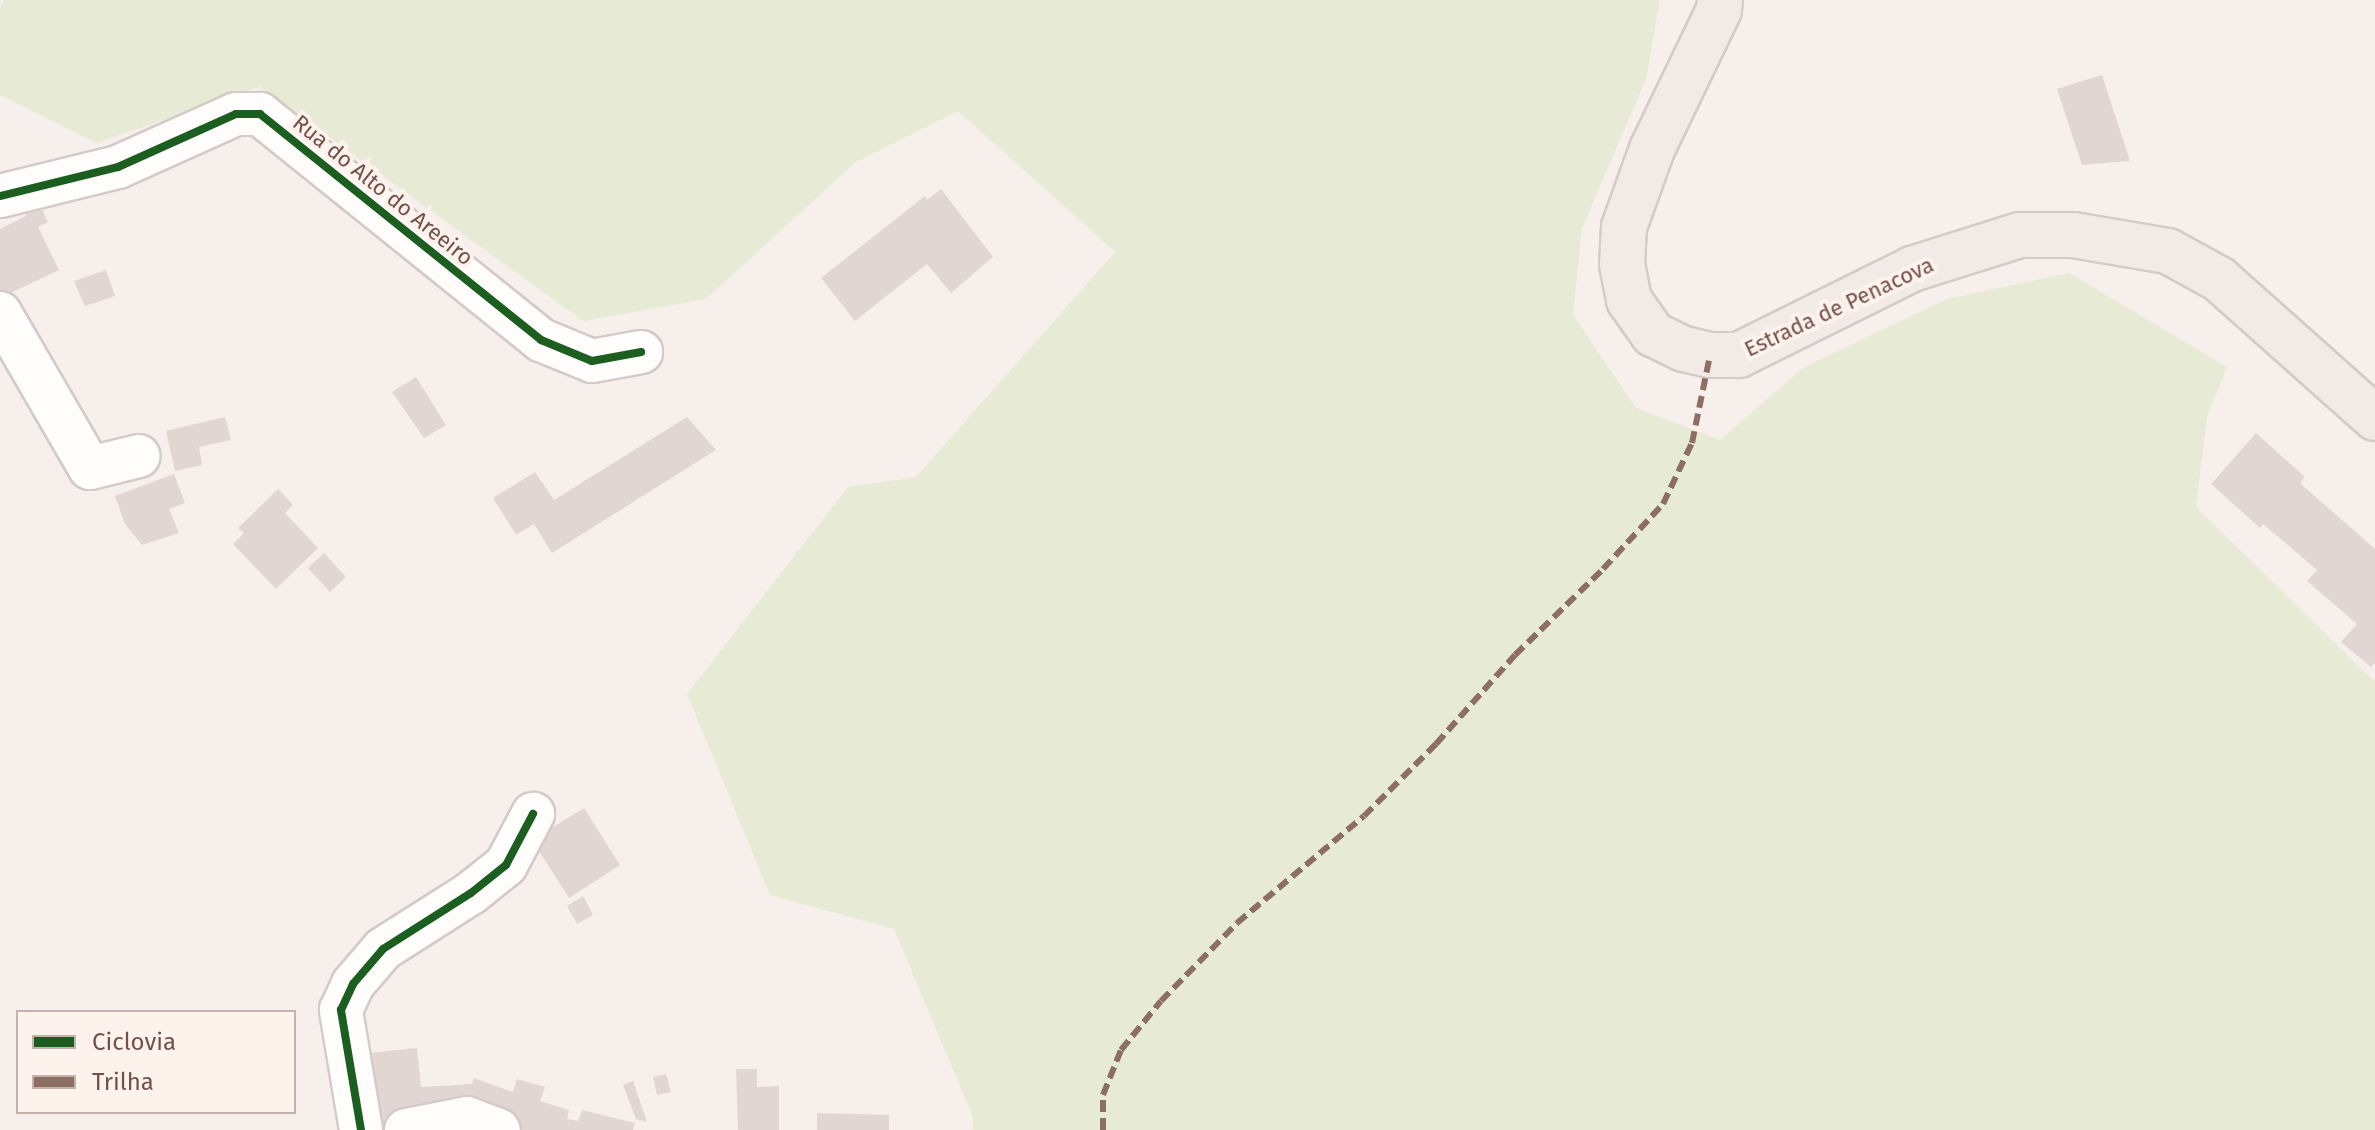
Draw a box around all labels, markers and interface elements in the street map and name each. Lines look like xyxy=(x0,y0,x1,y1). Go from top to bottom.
street label: Rua do Alto do Areeiro xyxy=(288,109,478,271)
street label: Estrada de Penacova xyxy=(1740,252,1938,362)
legend xyxy=(16,1010,296,1114)
text: Ciclovia xyxy=(92,1028,176,1056)
text: Trilha xyxy=(92,1068,154,1096)

